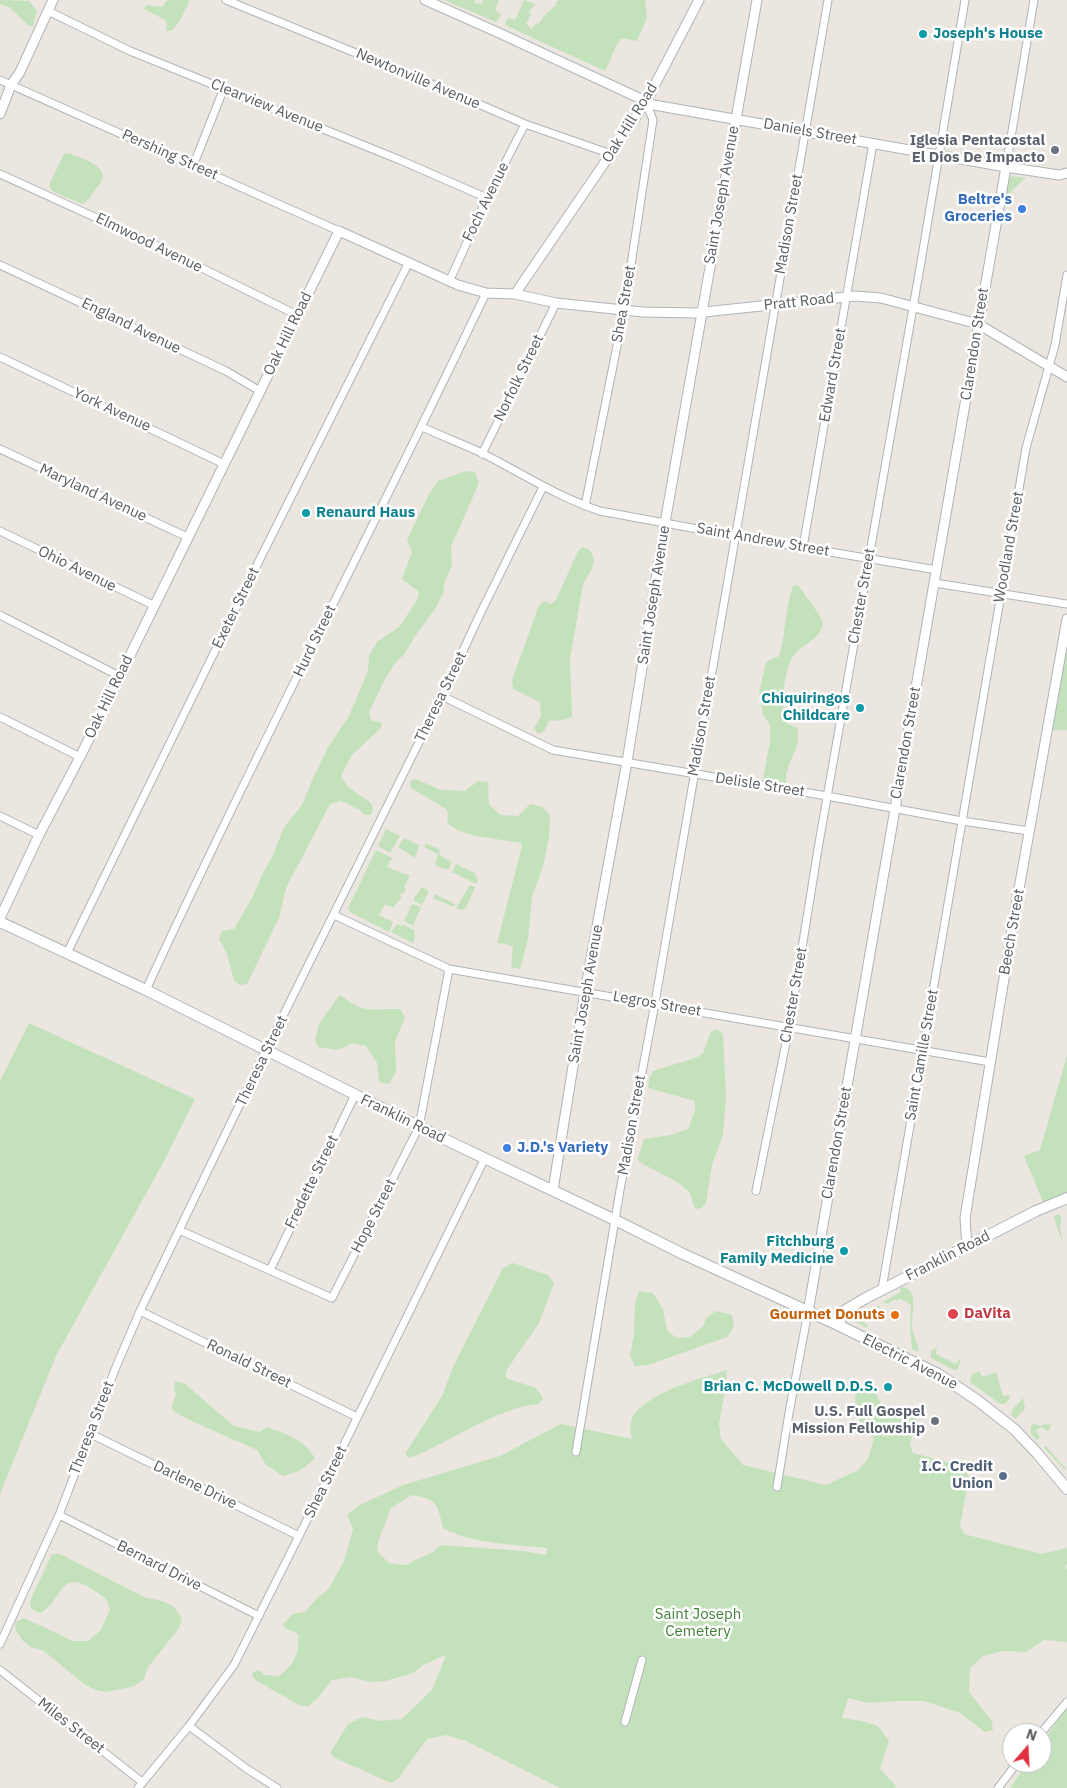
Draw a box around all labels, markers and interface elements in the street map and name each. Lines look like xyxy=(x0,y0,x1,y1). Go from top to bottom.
place label: Joseph's House xyxy=(933,25,1043,43)
marker: Joseph's House xyxy=(917,28,929,40)
street label: Newtonville Avenue xyxy=(353,45,483,113)
street label: Clearview Avenue xyxy=(208,75,326,137)
street label: Oak Hill Road xyxy=(598,80,662,166)
street label: Daniels Street xyxy=(762,115,858,149)
street label: Saint Joseph Avenue xyxy=(701,124,743,266)
street label: Pershing Street xyxy=(119,126,221,184)
place label: Iglesia Pentacostal El Dios De Impacto xyxy=(910,132,1045,167)
marker: Iglesia Pentacostal El Dios De Impacto xyxy=(1049,144,1061,156)
street label: Foch Avenue xyxy=(459,159,513,245)
street label: Madison Street xyxy=(771,172,807,276)
place label: Beltre's Groceries xyxy=(944,191,1012,226)
marker: Beltre's Groceries xyxy=(1016,203,1028,215)
street label: Elmwood Avenue xyxy=(93,209,205,277)
street label: Shea Street xyxy=(608,264,640,344)
street label: Clarendon Street xyxy=(957,286,993,402)
street label: Oak Hill Road xyxy=(260,289,316,379)
street label: Pratt Road xyxy=(763,289,835,315)
street label: England Avenue xyxy=(78,294,184,358)
street label: Edward Street xyxy=(816,326,850,424)
street label: Norfolk Street xyxy=(490,332,548,424)
street label: York Avenue xyxy=(70,384,154,436)
street label: Maryland Avenue xyxy=(37,460,149,526)
street label: Woodland Street xyxy=(990,490,1028,604)
place label: Renaurd Haus xyxy=(316,504,415,522)
marker: Renaurd Haus xyxy=(300,507,312,519)
street label: Saint Andrew Street xyxy=(695,519,831,561)
street label: Saint Joseph Avenue xyxy=(634,524,674,666)
street label: Ohio Avenue xyxy=(35,542,119,596)
street label: Chester Street xyxy=(845,547,879,645)
street label: Exeter Street xyxy=(209,564,263,652)
street label: Hurd Street xyxy=(290,602,340,680)
street label: Theresa Street xyxy=(411,649,471,745)
street label: Oak Hill Road xyxy=(81,652,137,742)
street label: Madison Street xyxy=(684,674,720,778)
street label: Clarendon Street xyxy=(887,685,925,801)
place label: Chiquiringos Childcare xyxy=(761,690,850,725)
marker: Chiquiringos Childcare xyxy=(854,702,866,714)
street label: Delisle Street xyxy=(714,769,806,801)
street label: Beech Street xyxy=(996,888,1028,976)
street label: Saint Joseph Avenue xyxy=(565,923,607,1065)
street label: Chester Street xyxy=(777,946,811,1044)
street label: Legros Street xyxy=(611,987,703,1021)
street label: Saint Camille Street xyxy=(902,988,942,1122)
street label: Theresa Street xyxy=(232,1013,292,1109)
street label: Madison Street xyxy=(614,1073,650,1177)
street label: Clarendon Street xyxy=(818,1085,856,1201)
street label: Franklin Road xyxy=(358,1091,448,1147)
street label: Fredette Street xyxy=(282,1132,342,1232)
place label: J.D.'s Variety xyxy=(517,1139,608,1157)
marker: J.D.'s Variety xyxy=(501,1142,513,1154)
street label: Hope Street xyxy=(348,1176,400,1256)
street label: Franklin Road xyxy=(903,1227,993,1285)
place label: Fitchburg Family Medicine xyxy=(720,1233,834,1268)
marker: Fitchburg Family Medicine xyxy=(838,1245,850,1257)
place label: DaVita xyxy=(964,1305,1011,1323)
place label: Gourmet Donuts xyxy=(770,1306,885,1324)
marker: DaVita xyxy=(946,1307,960,1321)
marker: Gourmet Donuts xyxy=(889,1309,901,1321)
street label: Electric Avenue xyxy=(859,1330,961,1394)
street label: Ronald Street xyxy=(204,1336,294,1392)
place label: Brian C. McDowell D.D.S. xyxy=(703,1378,878,1396)
street label: Theresa Street xyxy=(66,1379,118,1477)
marker: Brian C. McDowell D.D.S. xyxy=(882,1381,894,1393)
place label: U.S. Full Gospel Mission Fellowship xyxy=(792,1403,925,1438)
marker: U.S. Full Gospel Mission Fellowship xyxy=(929,1415,941,1427)
street label: Shea Street xyxy=(301,1443,351,1521)
street label: Darlene Drive xyxy=(150,1457,240,1513)
place label: I.C. Credit Union xyxy=(921,1458,993,1493)
marker: I.C. Credit Union xyxy=(997,1470,1009,1482)
street label: Bernard Drive xyxy=(114,1537,204,1595)
park label: Saint Joseph Cemetery xyxy=(655,1606,741,1641)
street label: Miles Street xyxy=(34,1694,108,1758)
north arrow xyxy=(1002,1723,1052,1773)
text: N xyxy=(1024,1725,1039,1745)

